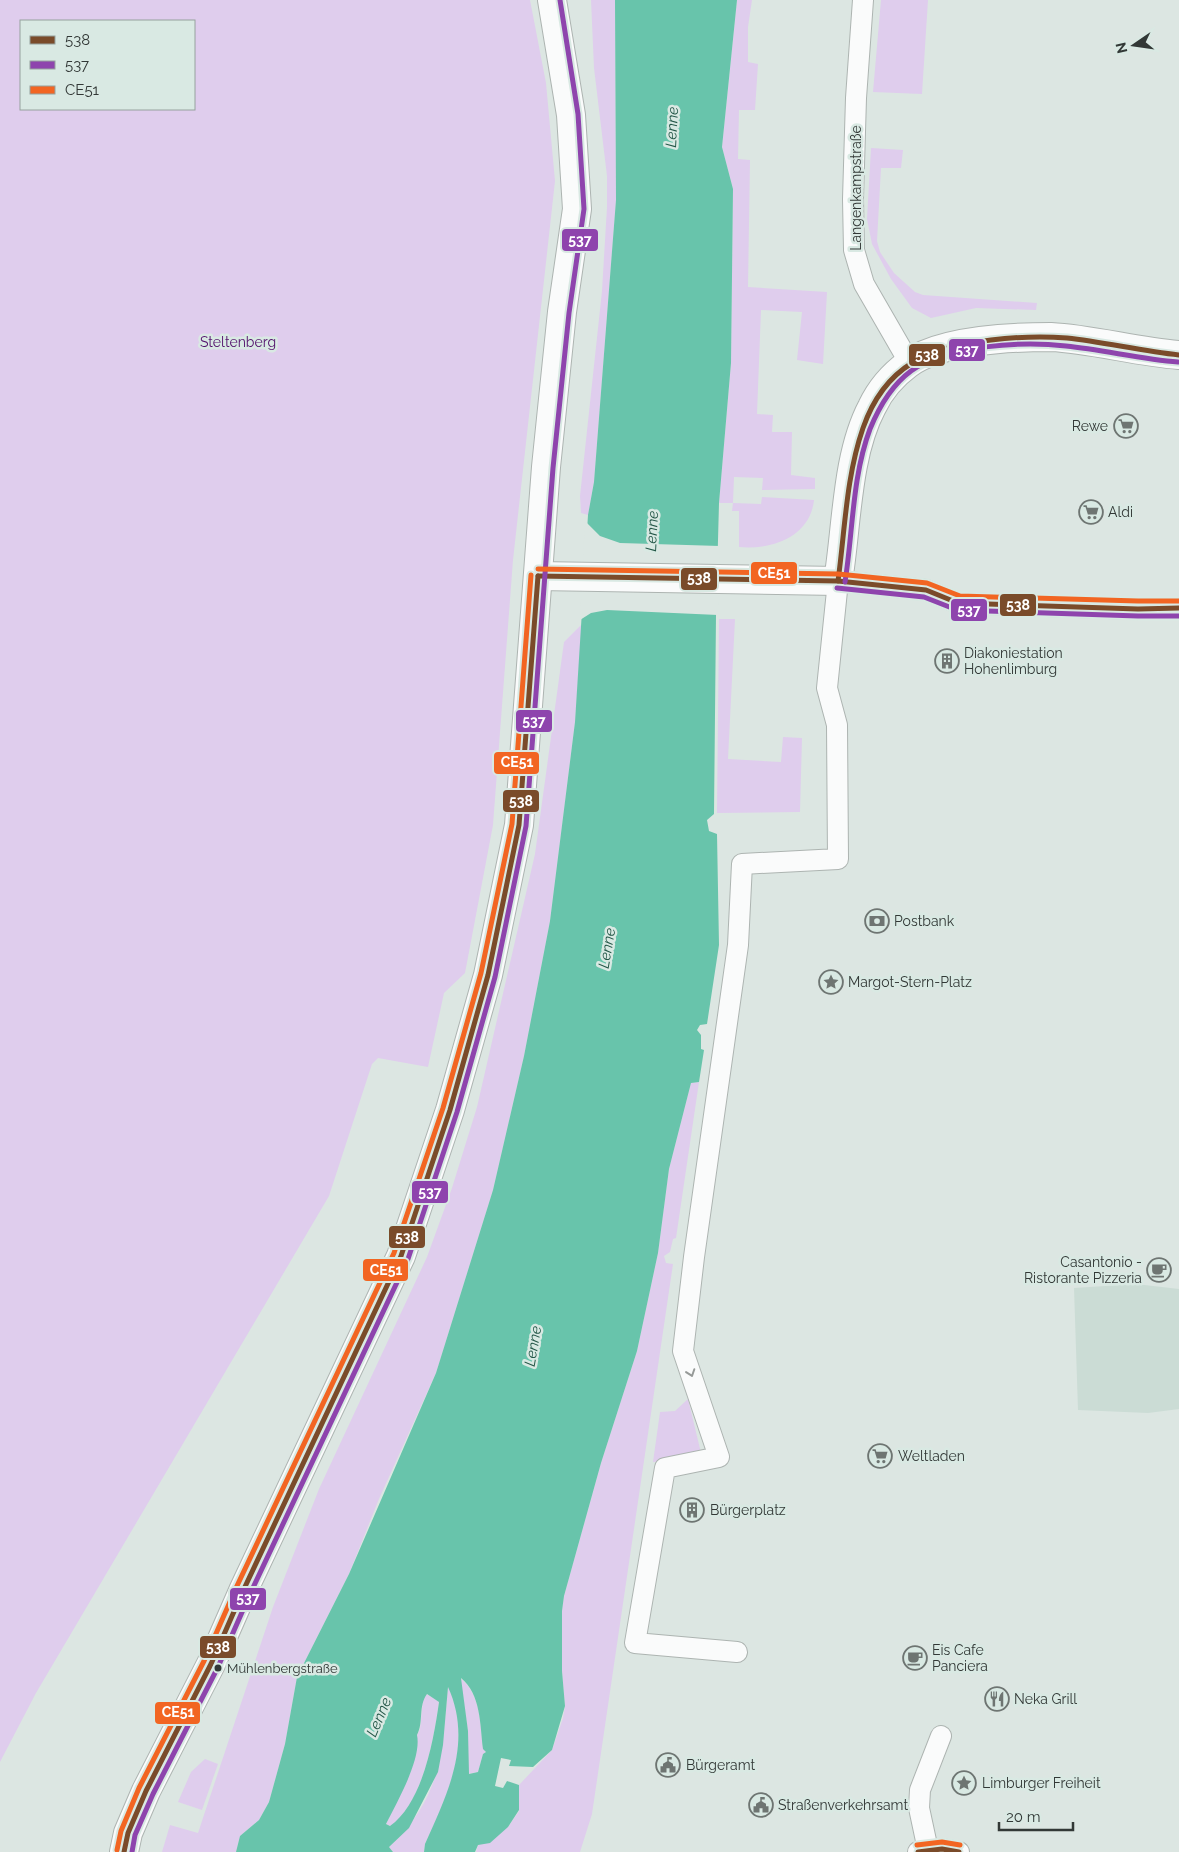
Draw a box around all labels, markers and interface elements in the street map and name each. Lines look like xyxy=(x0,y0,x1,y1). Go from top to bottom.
legend xyxy=(20,20,195,110)
north arrow xyxy=(1109,20,1159,70)
text: 538 xyxy=(65,31,90,49)
text: N xyxy=(1112,41,1130,55)
text: 537 xyxy=(65,56,89,74)
text: CE51 xyxy=(65,81,100,99)
water label: Lenne xyxy=(662,106,682,148)
street label: Langenkampstraße xyxy=(848,125,864,251)
line badge: 537 xyxy=(561,228,599,252)
text: 537 xyxy=(568,232,592,248)
park label: Steltenberg xyxy=(200,334,276,350)
line badge: 537 xyxy=(948,338,986,362)
text: 537 xyxy=(955,342,979,358)
line badge: 538 xyxy=(908,343,946,367)
text: 538 xyxy=(915,347,939,363)
supermarket icon: Rewe xyxy=(1113,413,1139,439)
place label: Rewe xyxy=(1072,418,1108,434)
supermarket icon: Aldi xyxy=(1078,499,1104,525)
place label: Aldi xyxy=(1108,504,1133,520)
water label: Lenne xyxy=(642,510,662,552)
line badge: CE51 xyxy=(750,561,798,585)
text: CE51 xyxy=(758,565,790,581)
line badge: 538 xyxy=(680,567,718,591)
text: 538 xyxy=(687,570,711,586)
line badge: 538 xyxy=(999,593,1037,617)
text: 538 xyxy=(1006,597,1030,613)
line badge: 537 xyxy=(950,598,988,622)
text: 537 xyxy=(957,602,981,618)
place label: Diakoniestation Hohenlimburg xyxy=(964,645,1063,677)
building icon: Diakoniestation Hohenlimburg xyxy=(934,648,960,674)
line badge: 537 xyxy=(515,709,553,733)
text: 537 xyxy=(522,713,546,729)
line badge: CE51 xyxy=(493,751,540,775)
text: CE51 xyxy=(501,754,533,770)
line badge: 538 xyxy=(502,789,540,813)
text: 538 xyxy=(509,793,533,809)
bank icon: Postbank xyxy=(864,908,890,934)
place label: Postbank xyxy=(894,913,955,929)
water label: Lenne xyxy=(595,926,619,970)
place icon: Margot-Stern-Platz xyxy=(818,969,844,995)
place label: Margot-Stern-Platz xyxy=(848,974,972,990)
line badge: 537 xyxy=(411,1180,449,1204)
text: 537 xyxy=(418,1184,442,1200)
line badge: 538 xyxy=(388,1225,426,1249)
text: 538 xyxy=(395,1229,419,1245)
place label: Casantonio - Ristorante Pizzeria xyxy=(1024,1254,1142,1286)
cafe icon: Casantonio - Ristorante Pizzeria xyxy=(1146,1257,1172,1283)
line badge: CE51 xyxy=(362,1258,409,1282)
text: CE51 xyxy=(370,1262,402,1278)
water label: Lenne xyxy=(521,1324,545,1368)
one-way arrow xyxy=(685,1369,695,1377)
supermarket icon: Weltladen xyxy=(867,1443,893,1469)
place label: Weltladen xyxy=(898,1448,965,1464)
building icon: Bürgerplatz xyxy=(679,1497,705,1523)
place label: Bürgerplatz xyxy=(710,1502,786,1518)
line badge: 537 xyxy=(229,1587,267,1611)
text: 537 xyxy=(236,1590,260,1606)
line badge: 538 xyxy=(199,1635,237,1659)
text: 538 xyxy=(206,1639,230,1655)
place label: Eis Cafe Panciera xyxy=(932,1642,988,1674)
cafe icon: Eis Cafe Panciera xyxy=(902,1645,928,1671)
place label: Mühlenbergstraße xyxy=(227,1661,338,1676)
marker: Mühlenbergstraße xyxy=(213,1663,223,1673)
restaurant icon: Neka Grill xyxy=(984,1686,1010,1712)
place label: Neka Grill xyxy=(1014,1691,1077,1707)
water label: Lenne xyxy=(363,1695,395,1739)
line badge: CE51 xyxy=(154,1701,201,1725)
text: CE51 xyxy=(162,1704,194,1720)
public building icon: Bürgeramt xyxy=(655,1752,681,1778)
place label: Bürgeramt xyxy=(686,1757,756,1773)
place icon: Limburger Freiheit xyxy=(951,1770,977,1796)
place label: Limburger Freiheit xyxy=(982,1775,1101,1791)
public building icon: Straßenverkehrsamt xyxy=(748,1792,774,1818)
place label: Straßenverkehrsamt xyxy=(778,1797,908,1813)
scale bar xyxy=(999,1800,1073,1832)
text: 20 m xyxy=(1006,1808,1041,1826)

